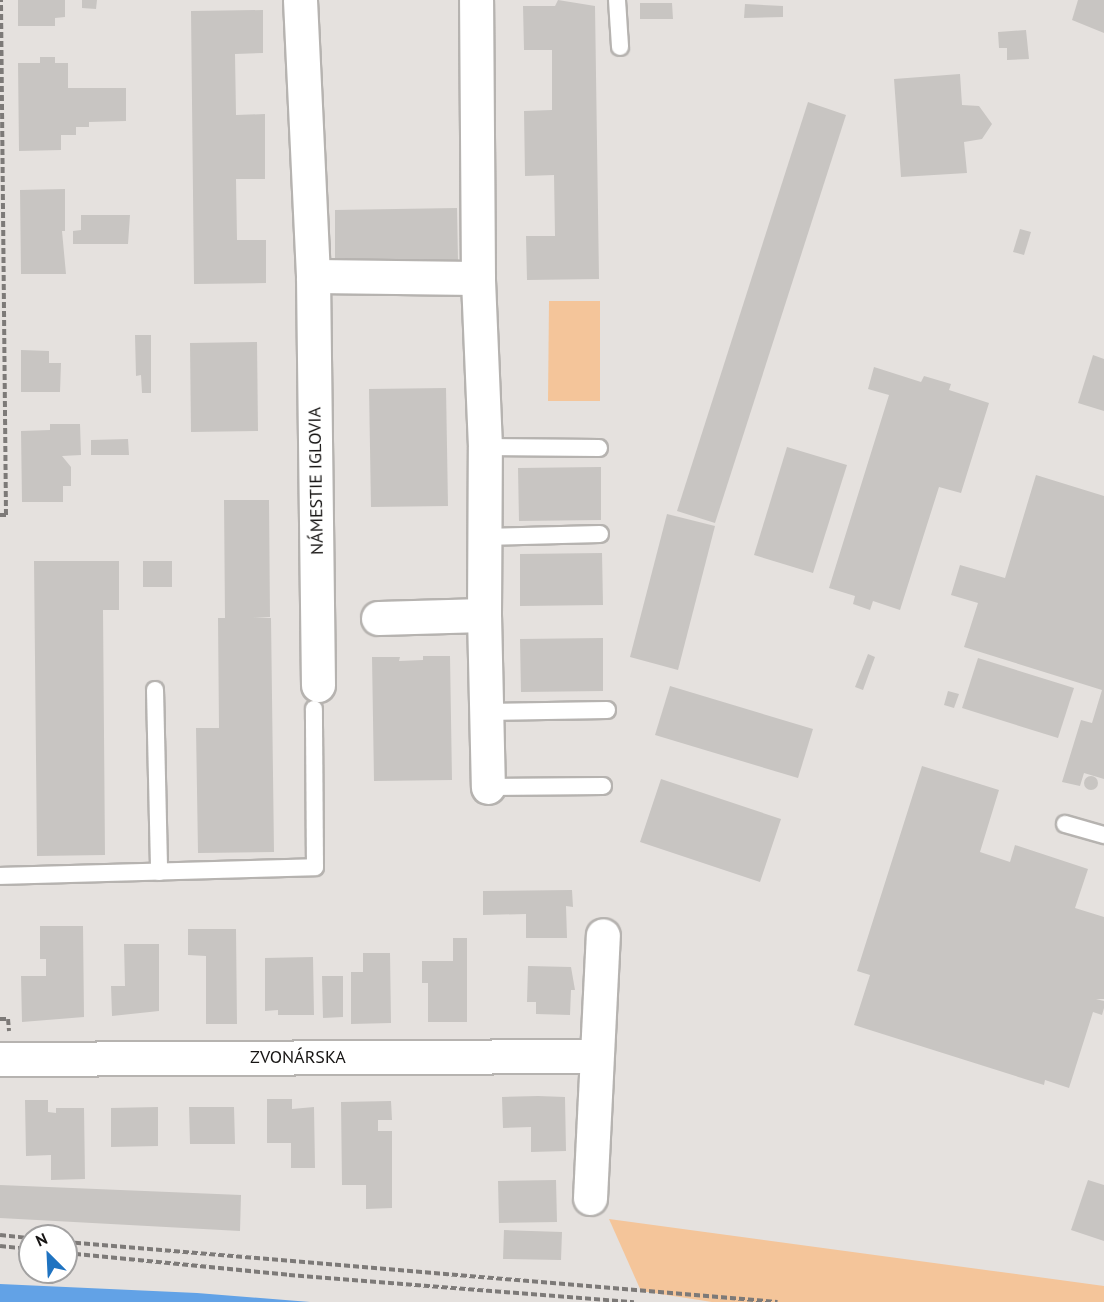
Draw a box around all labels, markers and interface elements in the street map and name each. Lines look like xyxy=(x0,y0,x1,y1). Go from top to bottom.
street label: NÁMESTIE IGLOVIA xyxy=(304,407,328,555)
street label: ZVONÁRSKA xyxy=(250,1046,346,1068)
north arrow xyxy=(18,1224,78,1284)
text: N xyxy=(33,1228,50,1251)

